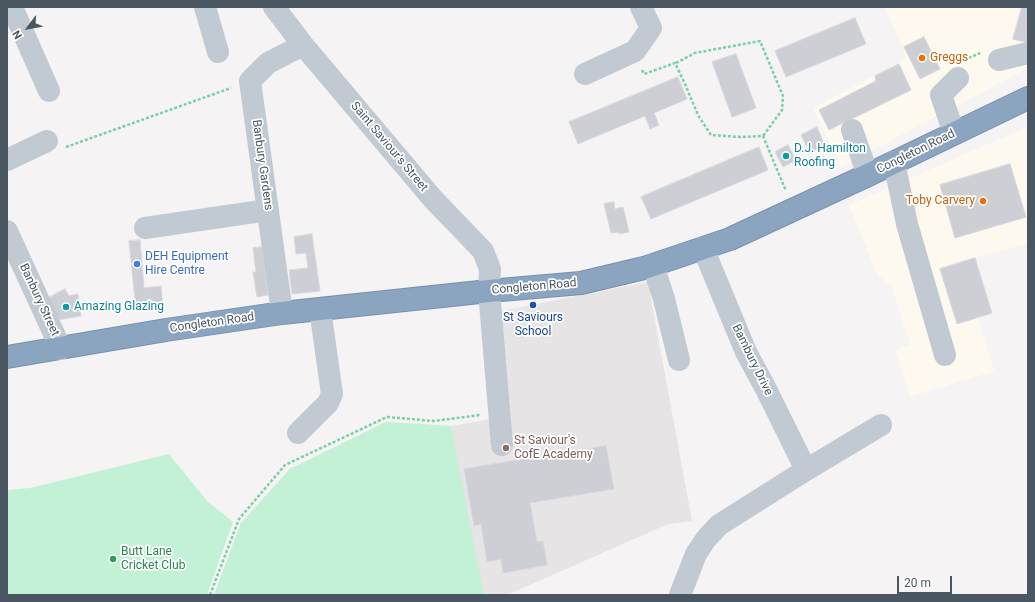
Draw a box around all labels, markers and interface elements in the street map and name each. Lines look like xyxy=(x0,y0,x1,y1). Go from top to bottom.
north arrow xyxy=(8,8,48,48)
text: N xyxy=(10,28,25,41)
place label: Greggs xyxy=(930,51,968,65)
marker: Greggs xyxy=(917,53,927,63)
street label: Saint Saviour's Street xyxy=(347,99,431,195)
street label: Banbury Gardens xyxy=(249,119,275,211)
street label: Congleton Road xyxy=(875,127,957,177)
place label: D.J. Hamilton Roofing xyxy=(794,142,866,170)
marker: D.J. Hamilton Roofing xyxy=(781,151,791,161)
place label: Toby Carvery xyxy=(906,194,975,208)
marker: Toby Carvery xyxy=(978,196,988,206)
place label: DEH Equipment Hire Centre xyxy=(145,250,228,278)
marker: DEH Equipment Hire Centre xyxy=(132,259,142,269)
street label: Banbury Street xyxy=(16,261,62,339)
street label: Congleton Road xyxy=(491,276,577,298)
place label: Amazing Glazing xyxy=(74,300,164,314)
marker: St Saviours School xyxy=(528,300,538,310)
marker: Amazing Glazing xyxy=(61,302,71,312)
street label: Congleton Road xyxy=(169,310,255,336)
place label: St Saviours School xyxy=(503,311,563,339)
street label: Bambury Drive xyxy=(729,322,775,398)
place label: St Saviour's CofE Academy xyxy=(514,434,593,462)
marker: St Saviour's CofE Academy xyxy=(501,443,511,453)
place label: Butt Lane Cricket Club xyxy=(121,545,185,573)
marker: Butt Lane Cricket Club xyxy=(108,554,118,564)
scale bar xyxy=(899,568,954,594)
text: 20 m xyxy=(904,576,931,590)

